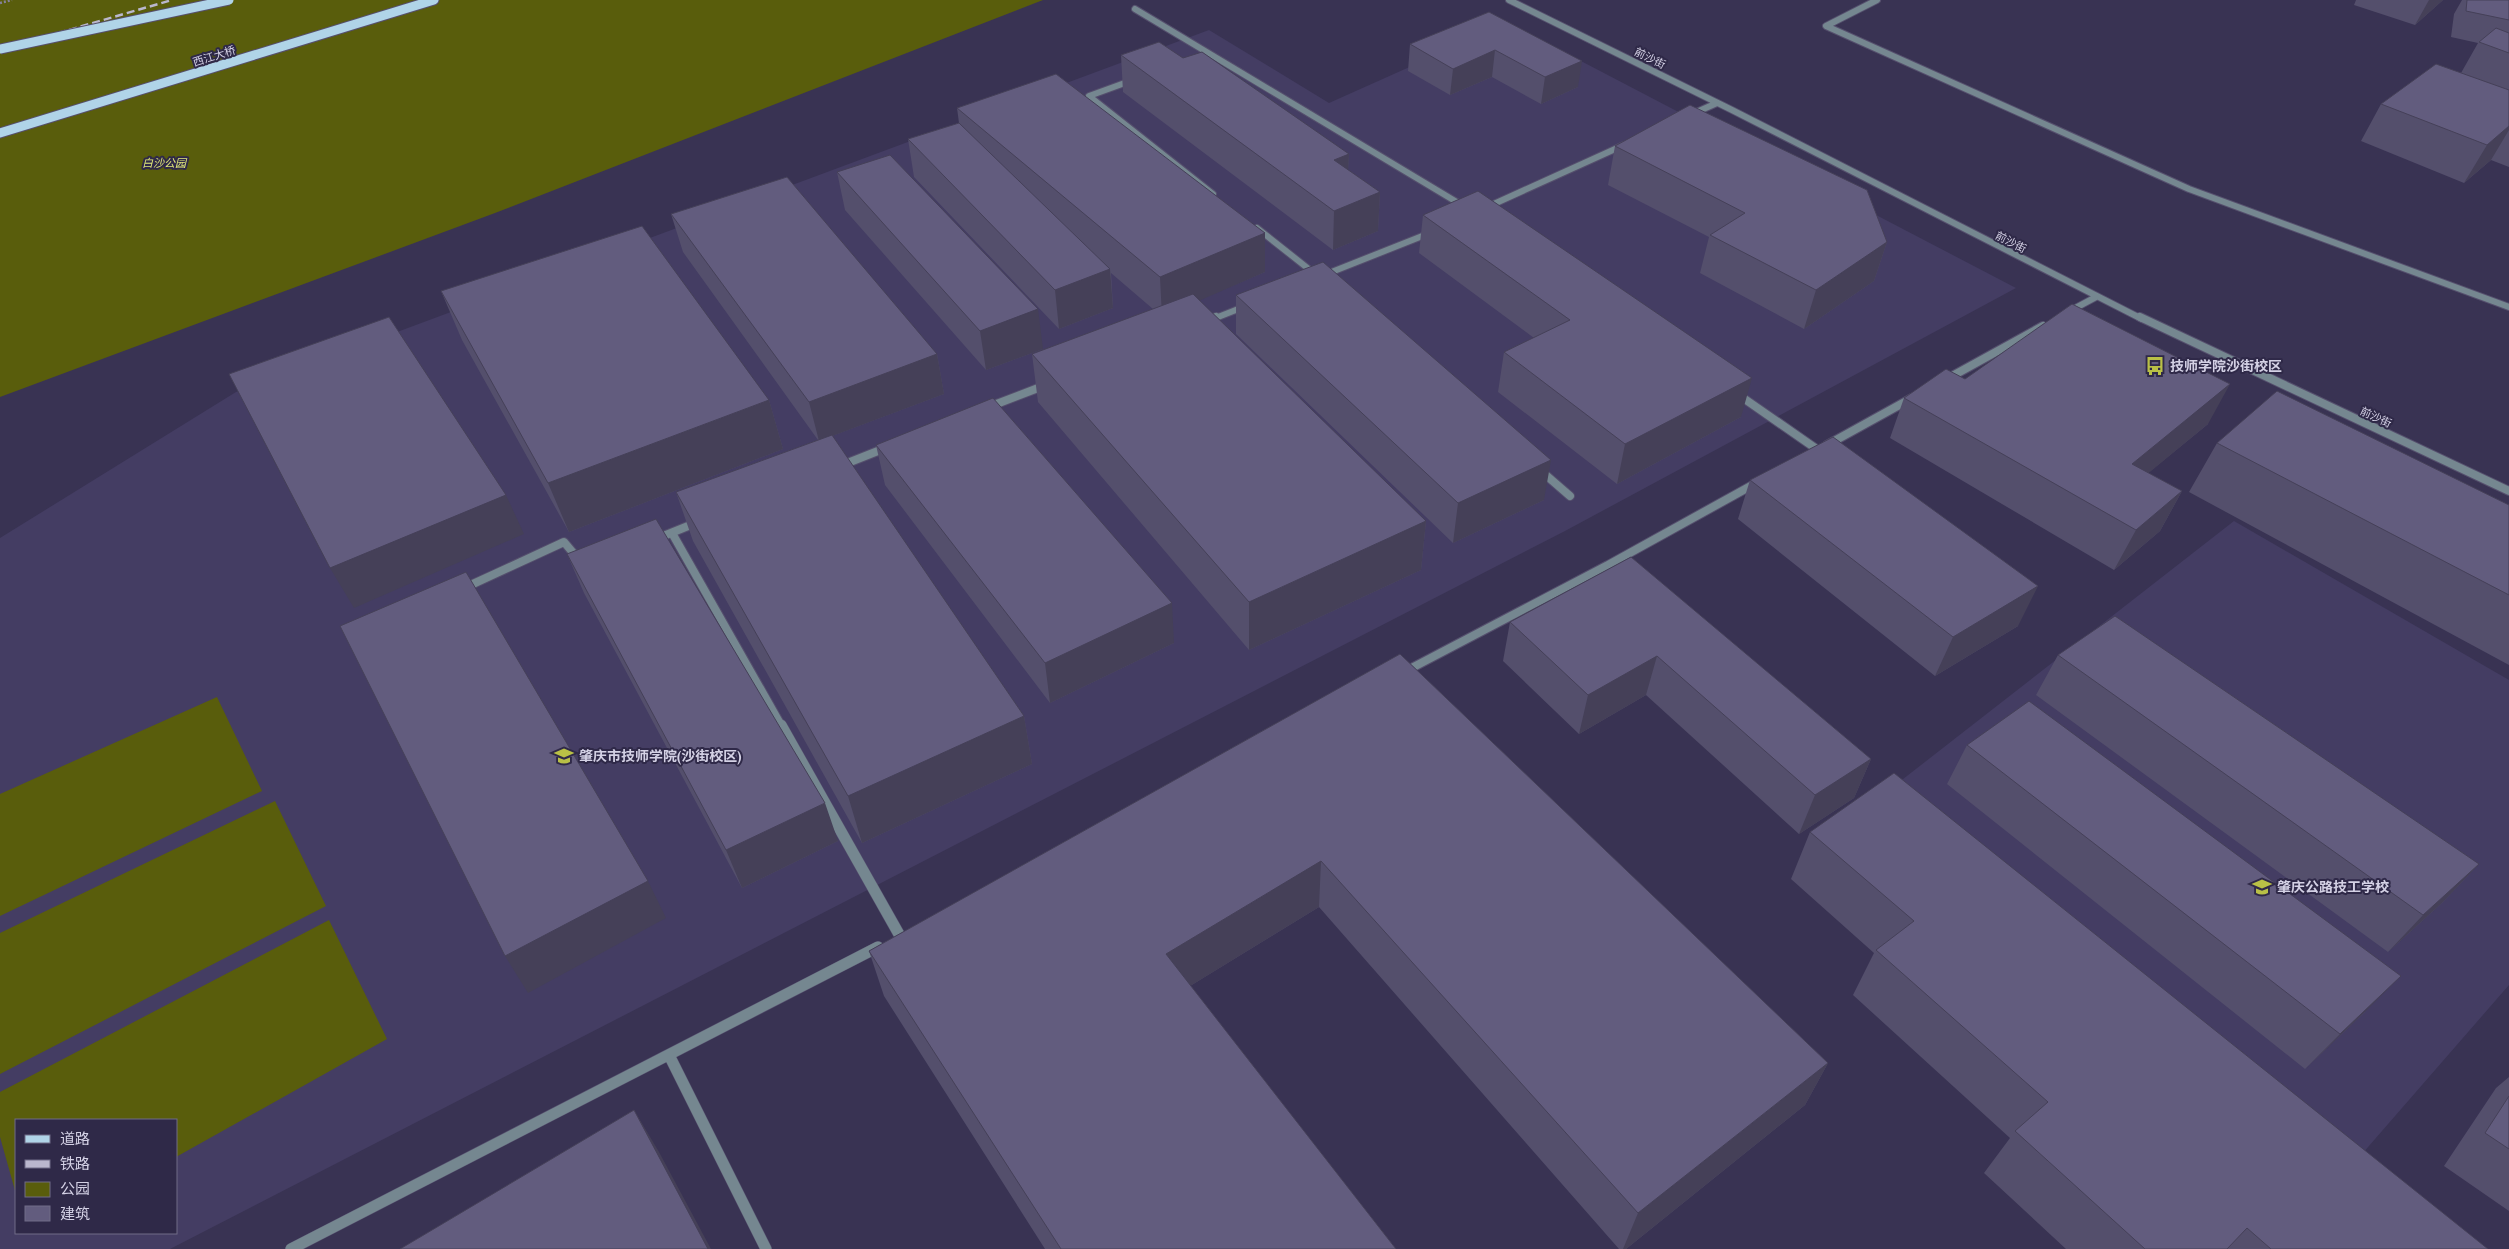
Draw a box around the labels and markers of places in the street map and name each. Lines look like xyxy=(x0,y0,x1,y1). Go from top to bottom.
bus stop icon: 技师学院沙街校区 xyxy=(2144,355,2166,377)
place label: 技师学院沙街校区 xyxy=(2170,357,2282,375)
school or university icon: 肇庆市技师学院(沙街校区) xyxy=(553,745,575,767)
place label: 肇庆市技师学院(沙街校区) xyxy=(579,747,741,765)
school or university icon: 肇庆公路技工学校 xyxy=(2251,876,2273,898)
place label: 肇庆公路技工学校 xyxy=(2277,878,2389,896)

